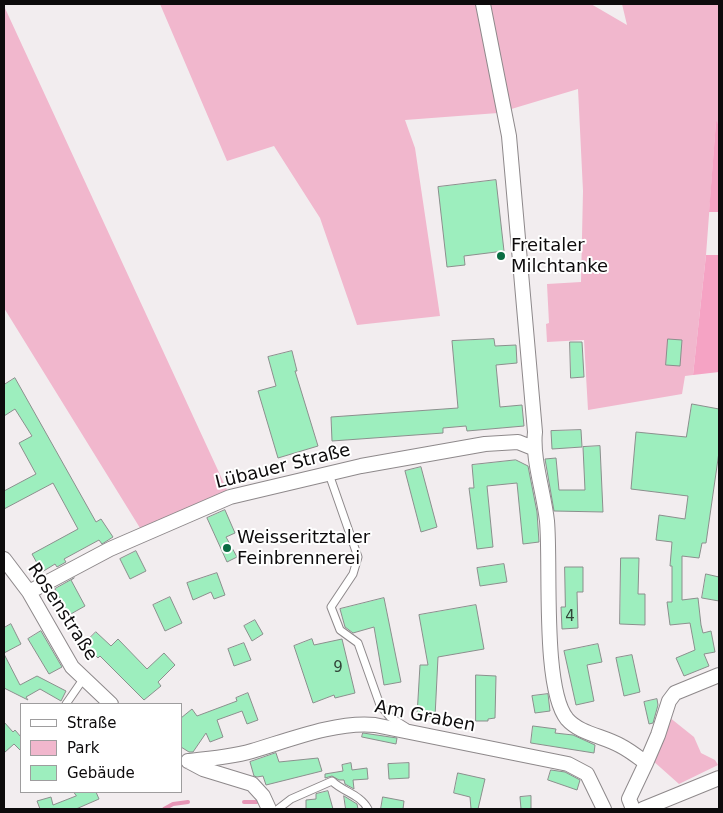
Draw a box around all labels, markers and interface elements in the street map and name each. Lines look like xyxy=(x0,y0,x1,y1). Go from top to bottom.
place label: Freitaler Milchtanke xyxy=(511,235,608,278)
marker: Freitaler Milchtanke xyxy=(495,250,507,262)
street label: Lübauer Straße xyxy=(213,440,353,494)
place label: Weisseritztaler Feinbrennerei xyxy=(237,527,370,570)
marker: Weisseritztaler Feinbrennerei xyxy=(221,542,233,554)
street label: Rosenstraße xyxy=(22,559,102,665)
house number: 4 xyxy=(565,608,575,626)
house number: 9 xyxy=(333,659,343,677)
street label: Am Graben xyxy=(373,697,477,737)
legend xyxy=(20,703,182,793)
text: Straße xyxy=(67,714,116,732)
text: Park xyxy=(67,739,99,757)
text: Gebäude xyxy=(67,764,135,782)

